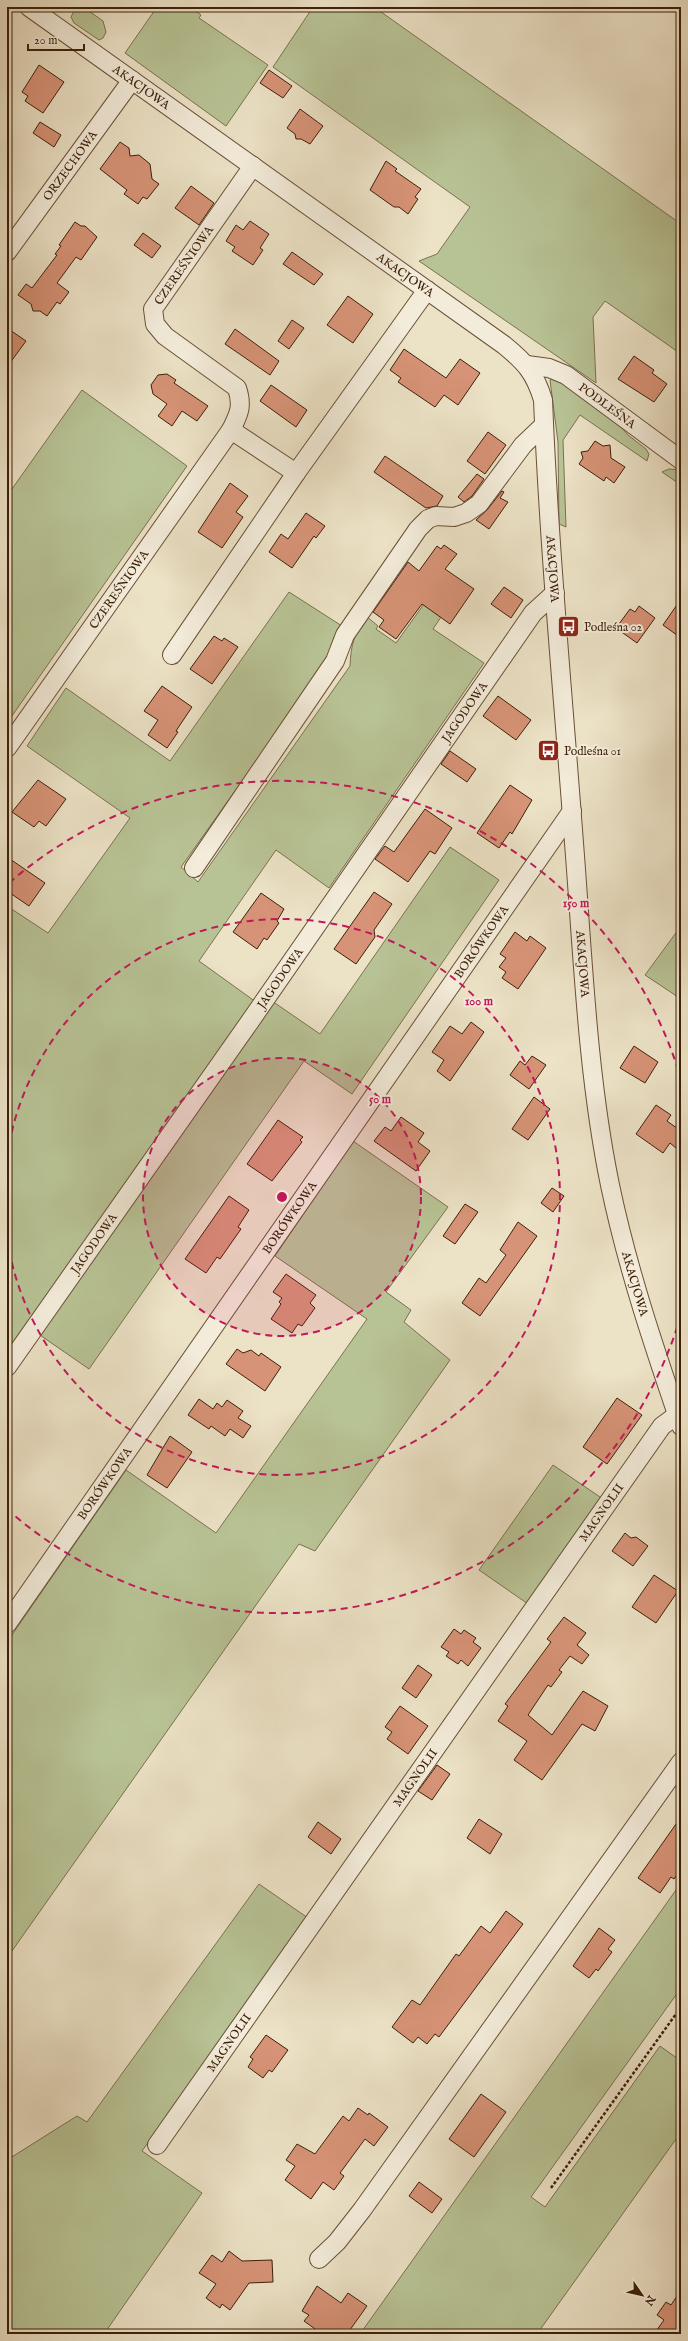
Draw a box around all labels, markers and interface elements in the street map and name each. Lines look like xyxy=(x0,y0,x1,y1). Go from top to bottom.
scale bar xyxy=(28,26,84,52)
text: 20 m xyxy=(34,33,57,48)
street label: AKACJOWA xyxy=(109,61,174,113)
street label: ORZECHOWA xyxy=(39,127,101,204)
street label: CZEREŚNIOWA xyxy=(151,222,217,308)
street label: AKACJOWA xyxy=(373,249,438,301)
street label: PODLEŚNA xyxy=(576,379,640,432)
street label: AKACJOWA xyxy=(543,534,563,604)
street label: CZEREŚNIOWA xyxy=(86,546,152,632)
bus stop icon: Podleśna 02 xyxy=(556,614,582,640)
place label: Podleśna 02 xyxy=(584,620,643,635)
street label: JAGODOWA xyxy=(437,678,491,747)
bus stop icon: Podleśna 01 xyxy=(535,738,561,764)
place label: Podleśna 01 xyxy=(564,744,621,759)
text: 150 m xyxy=(563,896,590,911)
street label: BORÓWKOWA xyxy=(451,902,512,981)
street label: AKACJOWA xyxy=(573,929,593,999)
street label: JAGODOWA xyxy=(253,944,307,1014)
text: 100 m xyxy=(465,994,494,1009)
text: 50 m xyxy=(369,1092,392,1107)
street label: BORÓWKOWA xyxy=(259,1178,320,1257)
centre of rings xyxy=(275,1190,289,1204)
street label: JAGODOWA xyxy=(66,1210,121,1279)
street label: AKACJOWA xyxy=(618,1249,652,1319)
street label: BORÓWKOWA xyxy=(74,1444,136,1523)
street label: MAGNOLII xyxy=(576,1480,627,1544)
street label: MAGNOLII xyxy=(389,1746,441,1810)
street label: MAGNOLII xyxy=(203,2011,254,2075)
north arrow xyxy=(622,2275,662,2315)
text: N xyxy=(641,2291,658,2308)

